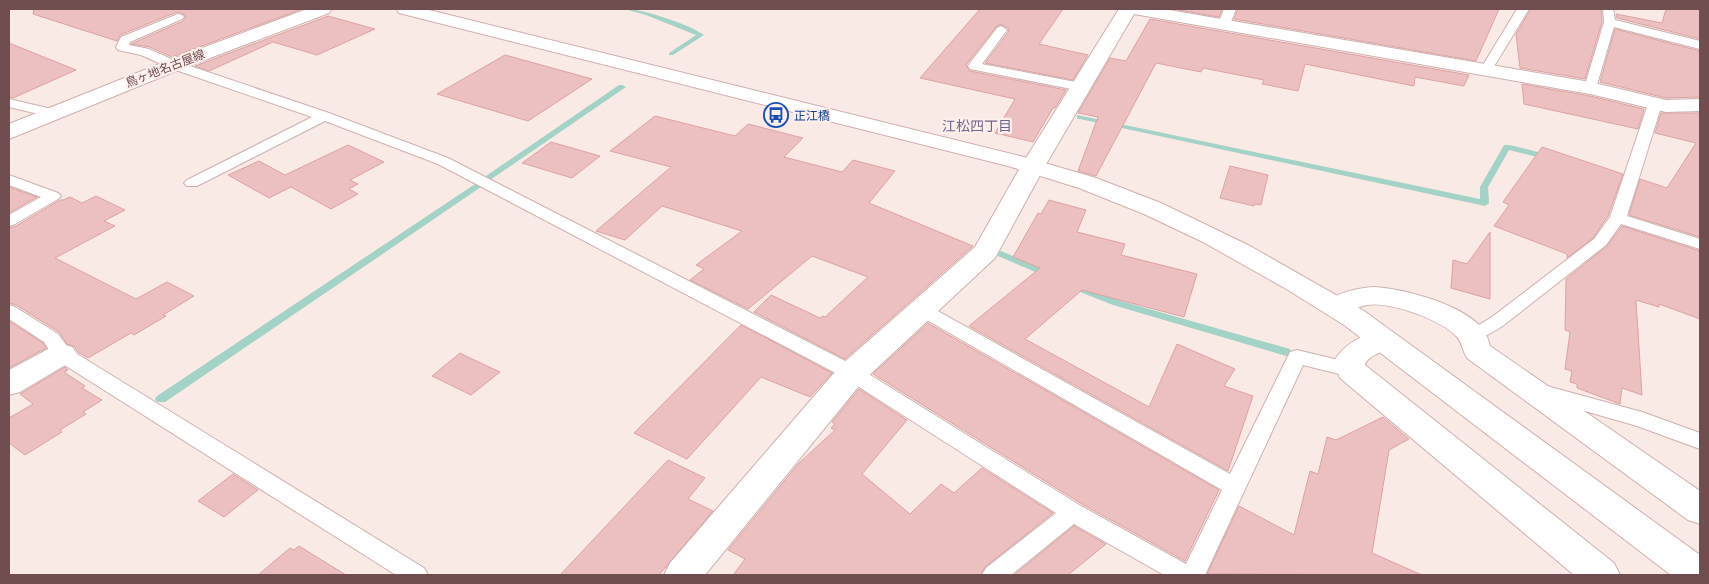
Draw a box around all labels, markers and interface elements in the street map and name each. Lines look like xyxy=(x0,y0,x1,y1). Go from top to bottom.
street label: 鳥ヶ地名古屋線 xyxy=(123,47,207,89)
bus stop icon: 正江橋 xyxy=(763,102,789,128)
place label: 正江橋 xyxy=(794,109,830,122)
district label: 江松四丁目 xyxy=(942,118,1012,134)

